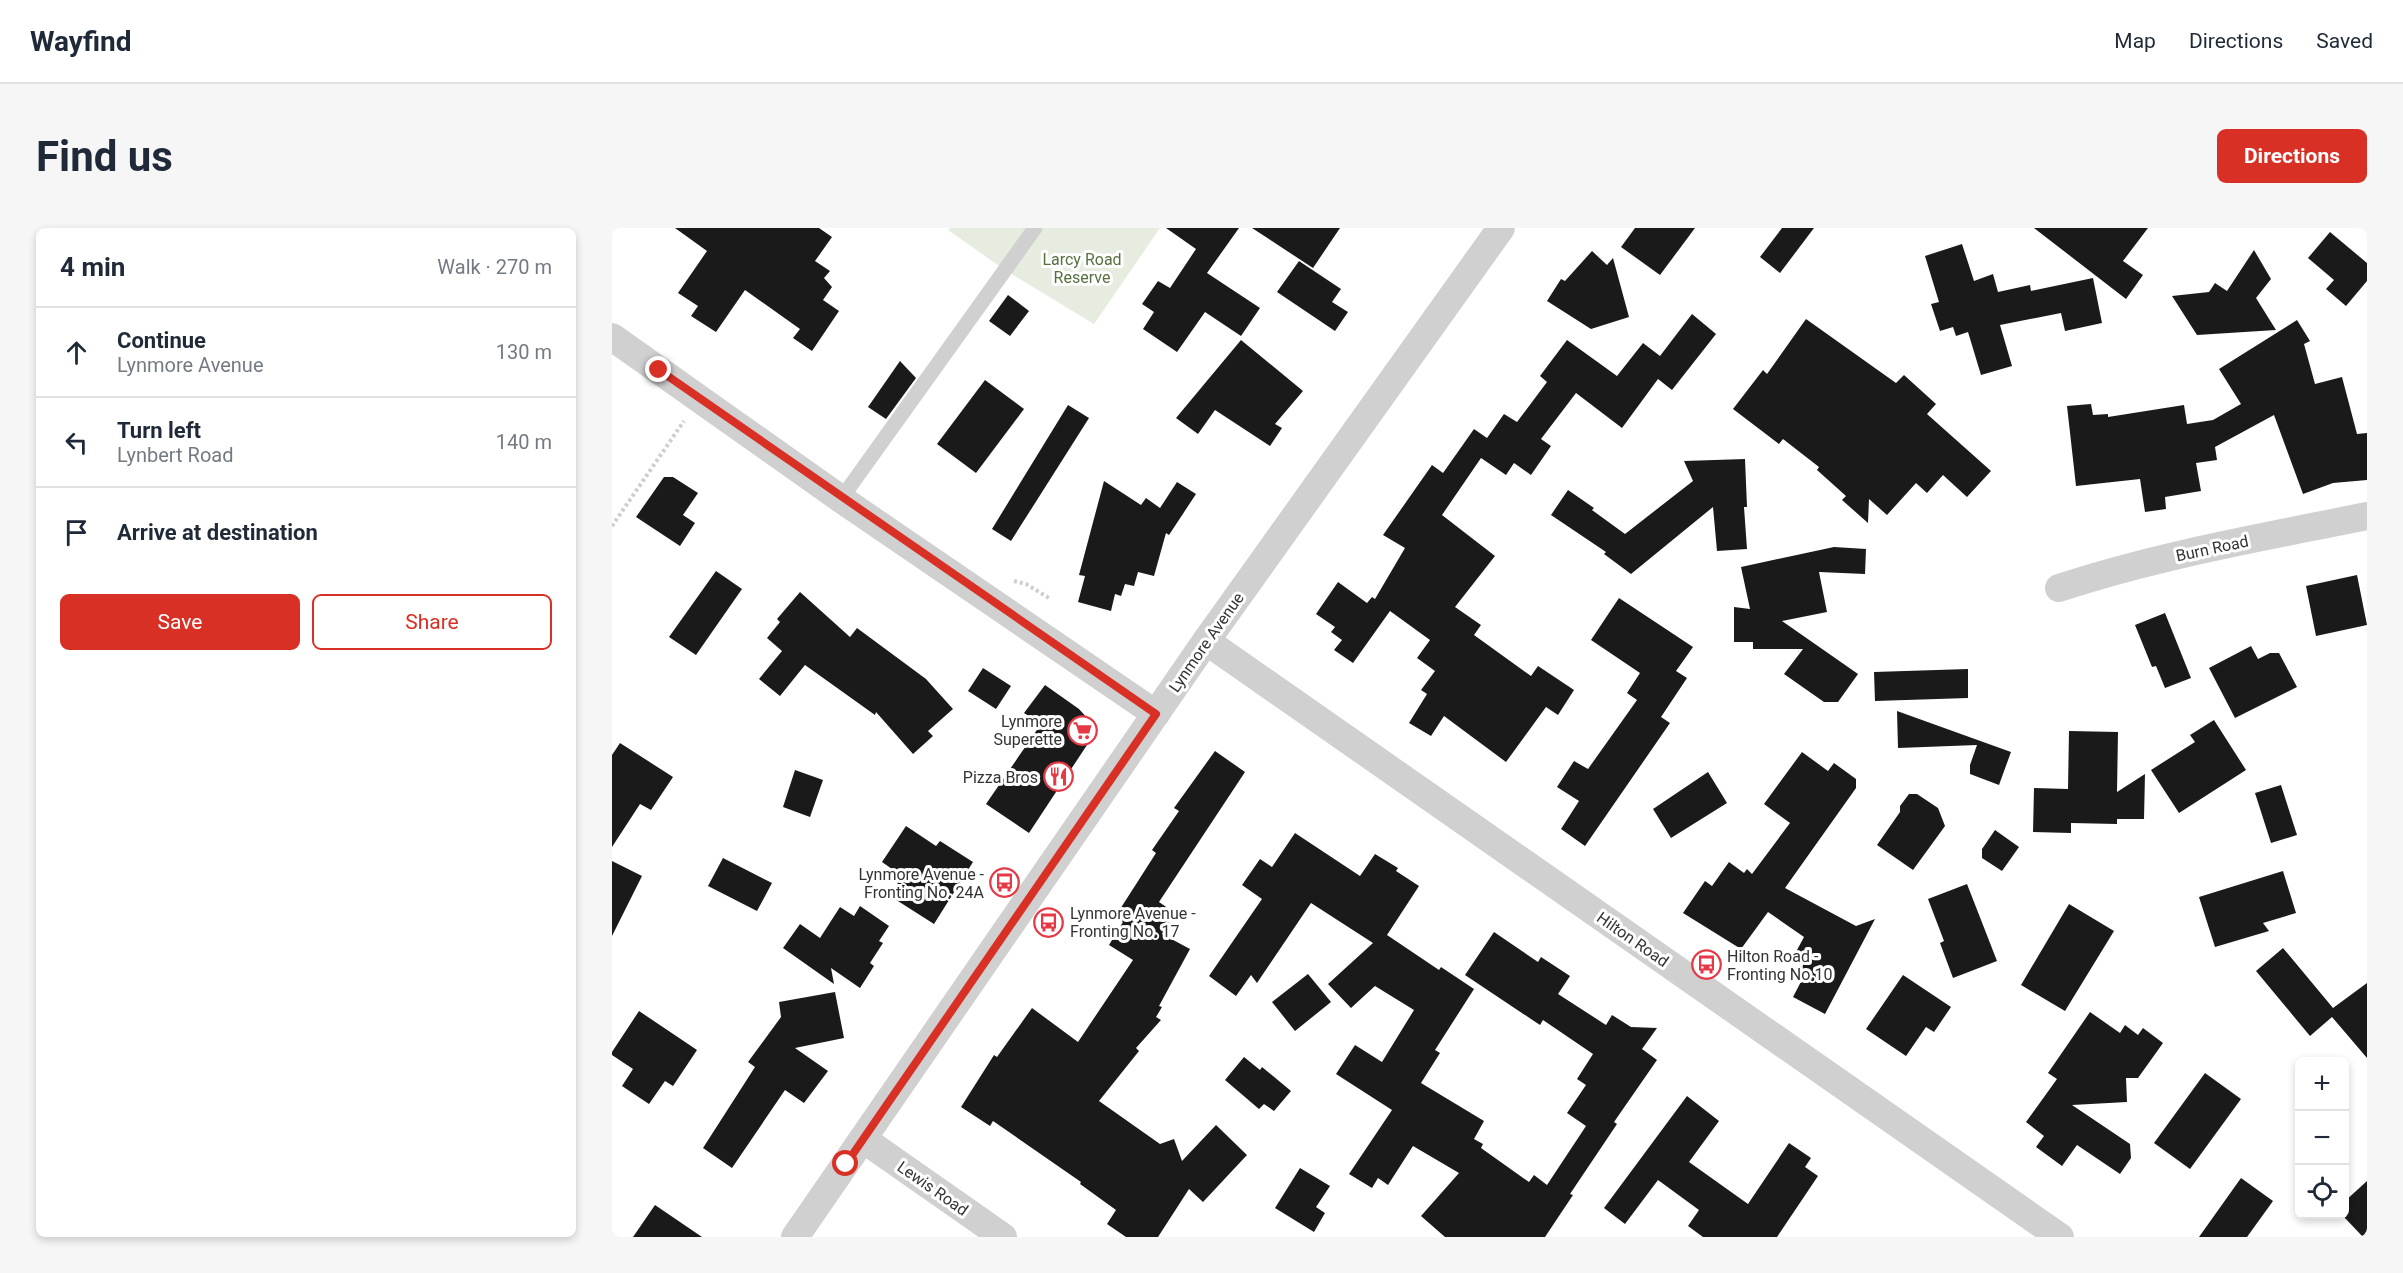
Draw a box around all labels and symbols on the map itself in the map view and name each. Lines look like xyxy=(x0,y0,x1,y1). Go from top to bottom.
park label: Larcy Road Reserve xyxy=(1042,250,1122,287)
route end xyxy=(645,356,671,382)
street label: Burn Road xyxy=(2174,532,2250,565)
street label: Lynmore Avenue xyxy=(1165,589,1248,696)
place label: Lynmore Superette xyxy=(994,712,1062,749)
supermarket icon: Lynmore Superette xyxy=(1067,714,1099,746)
restaurant icon: Pizza Bros xyxy=(1043,761,1075,793)
place label: Pizza Bros xyxy=(963,768,1038,787)
place label: Lynmore Avenue - Fronting No. 24A xyxy=(858,865,985,902)
bus stop icon: Lynmore Avenue - Fronting No. 24A xyxy=(989,867,1021,899)
place label: Lynmore Avenue - Fronting No. 17 xyxy=(1070,904,1196,941)
bus stop icon: Lynmore Avenue - Fronting No. 17 xyxy=(1033,906,1065,938)
street label: Hilton Road xyxy=(1593,908,1672,971)
place label: Hilton Road - Fronting No.10 xyxy=(1727,947,1833,984)
bus stop icon: Hilton Road - Fronting No.10 xyxy=(1690,949,1722,981)
route start xyxy=(832,1150,858,1176)
street label: Lewis Road xyxy=(894,1157,972,1220)

